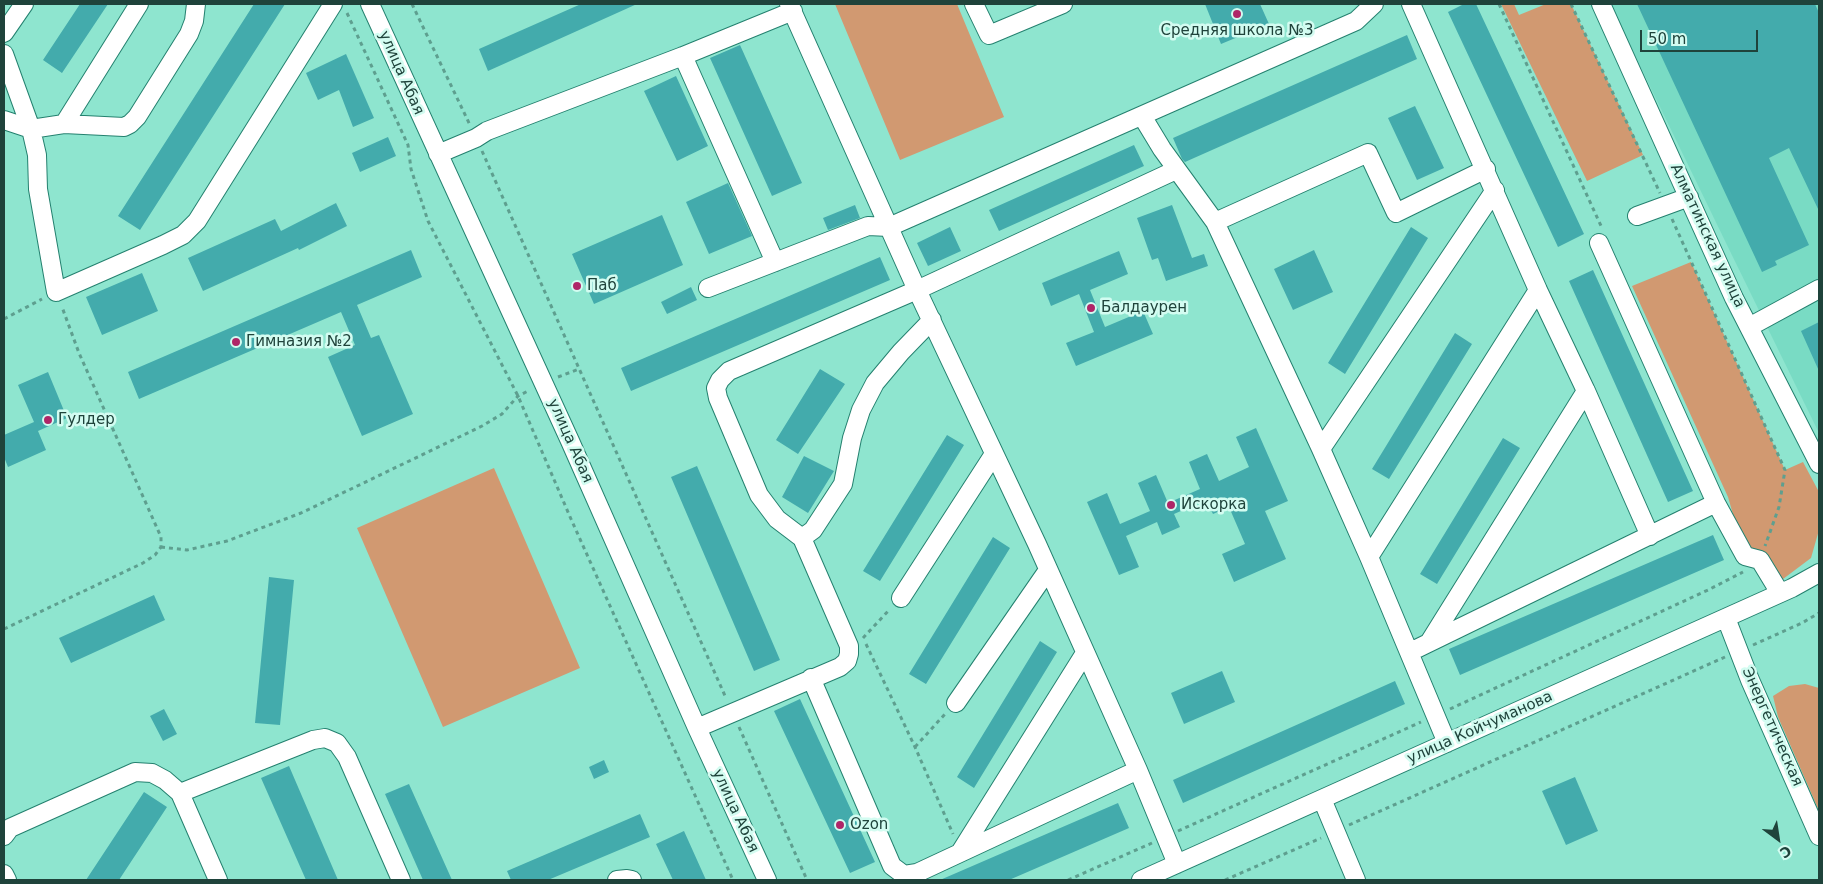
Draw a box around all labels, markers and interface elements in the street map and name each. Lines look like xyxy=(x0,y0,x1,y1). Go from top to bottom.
marker: Средняя школа №3 xyxy=(1231,8,1243,20)
scale bar xyxy=(1643,20,1760,52)
place label: Средняя школа №3 xyxy=(1161,22,1313,40)
street label: улица Абая xyxy=(374,28,428,118)
text: 50 m xyxy=(1648,30,1686,48)
street label: Алматинская улица xyxy=(1666,161,1748,311)
place label: Паб xyxy=(587,277,617,295)
marker: Паб xyxy=(571,280,583,292)
place label: Балдаурен xyxy=(1101,299,1187,317)
marker: Балдаурен xyxy=(1085,302,1097,314)
place label: Гимназия №2 xyxy=(246,333,352,351)
marker: Гимназия №2 xyxy=(230,336,242,348)
street label: улица Абая xyxy=(543,396,597,486)
place label: Гулдер xyxy=(58,411,115,429)
marker: Гулдер xyxy=(42,414,54,426)
place label: Искоркa xyxy=(1181,496,1246,514)
marker: Искоркa xyxy=(1165,499,1177,511)
street label: Энергетическая xyxy=(1738,665,1806,789)
street label: улица Койчуманова xyxy=(1405,688,1555,768)
street label: улица Абая xyxy=(708,766,762,856)
north arrow xyxy=(1753,814,1803,864)
place label: Ozon xyxy=(850,816,888,834)
marker: Ozon xyxy=(834,819,846,831)
text: С xyxy=(1777,842,1794,861)

